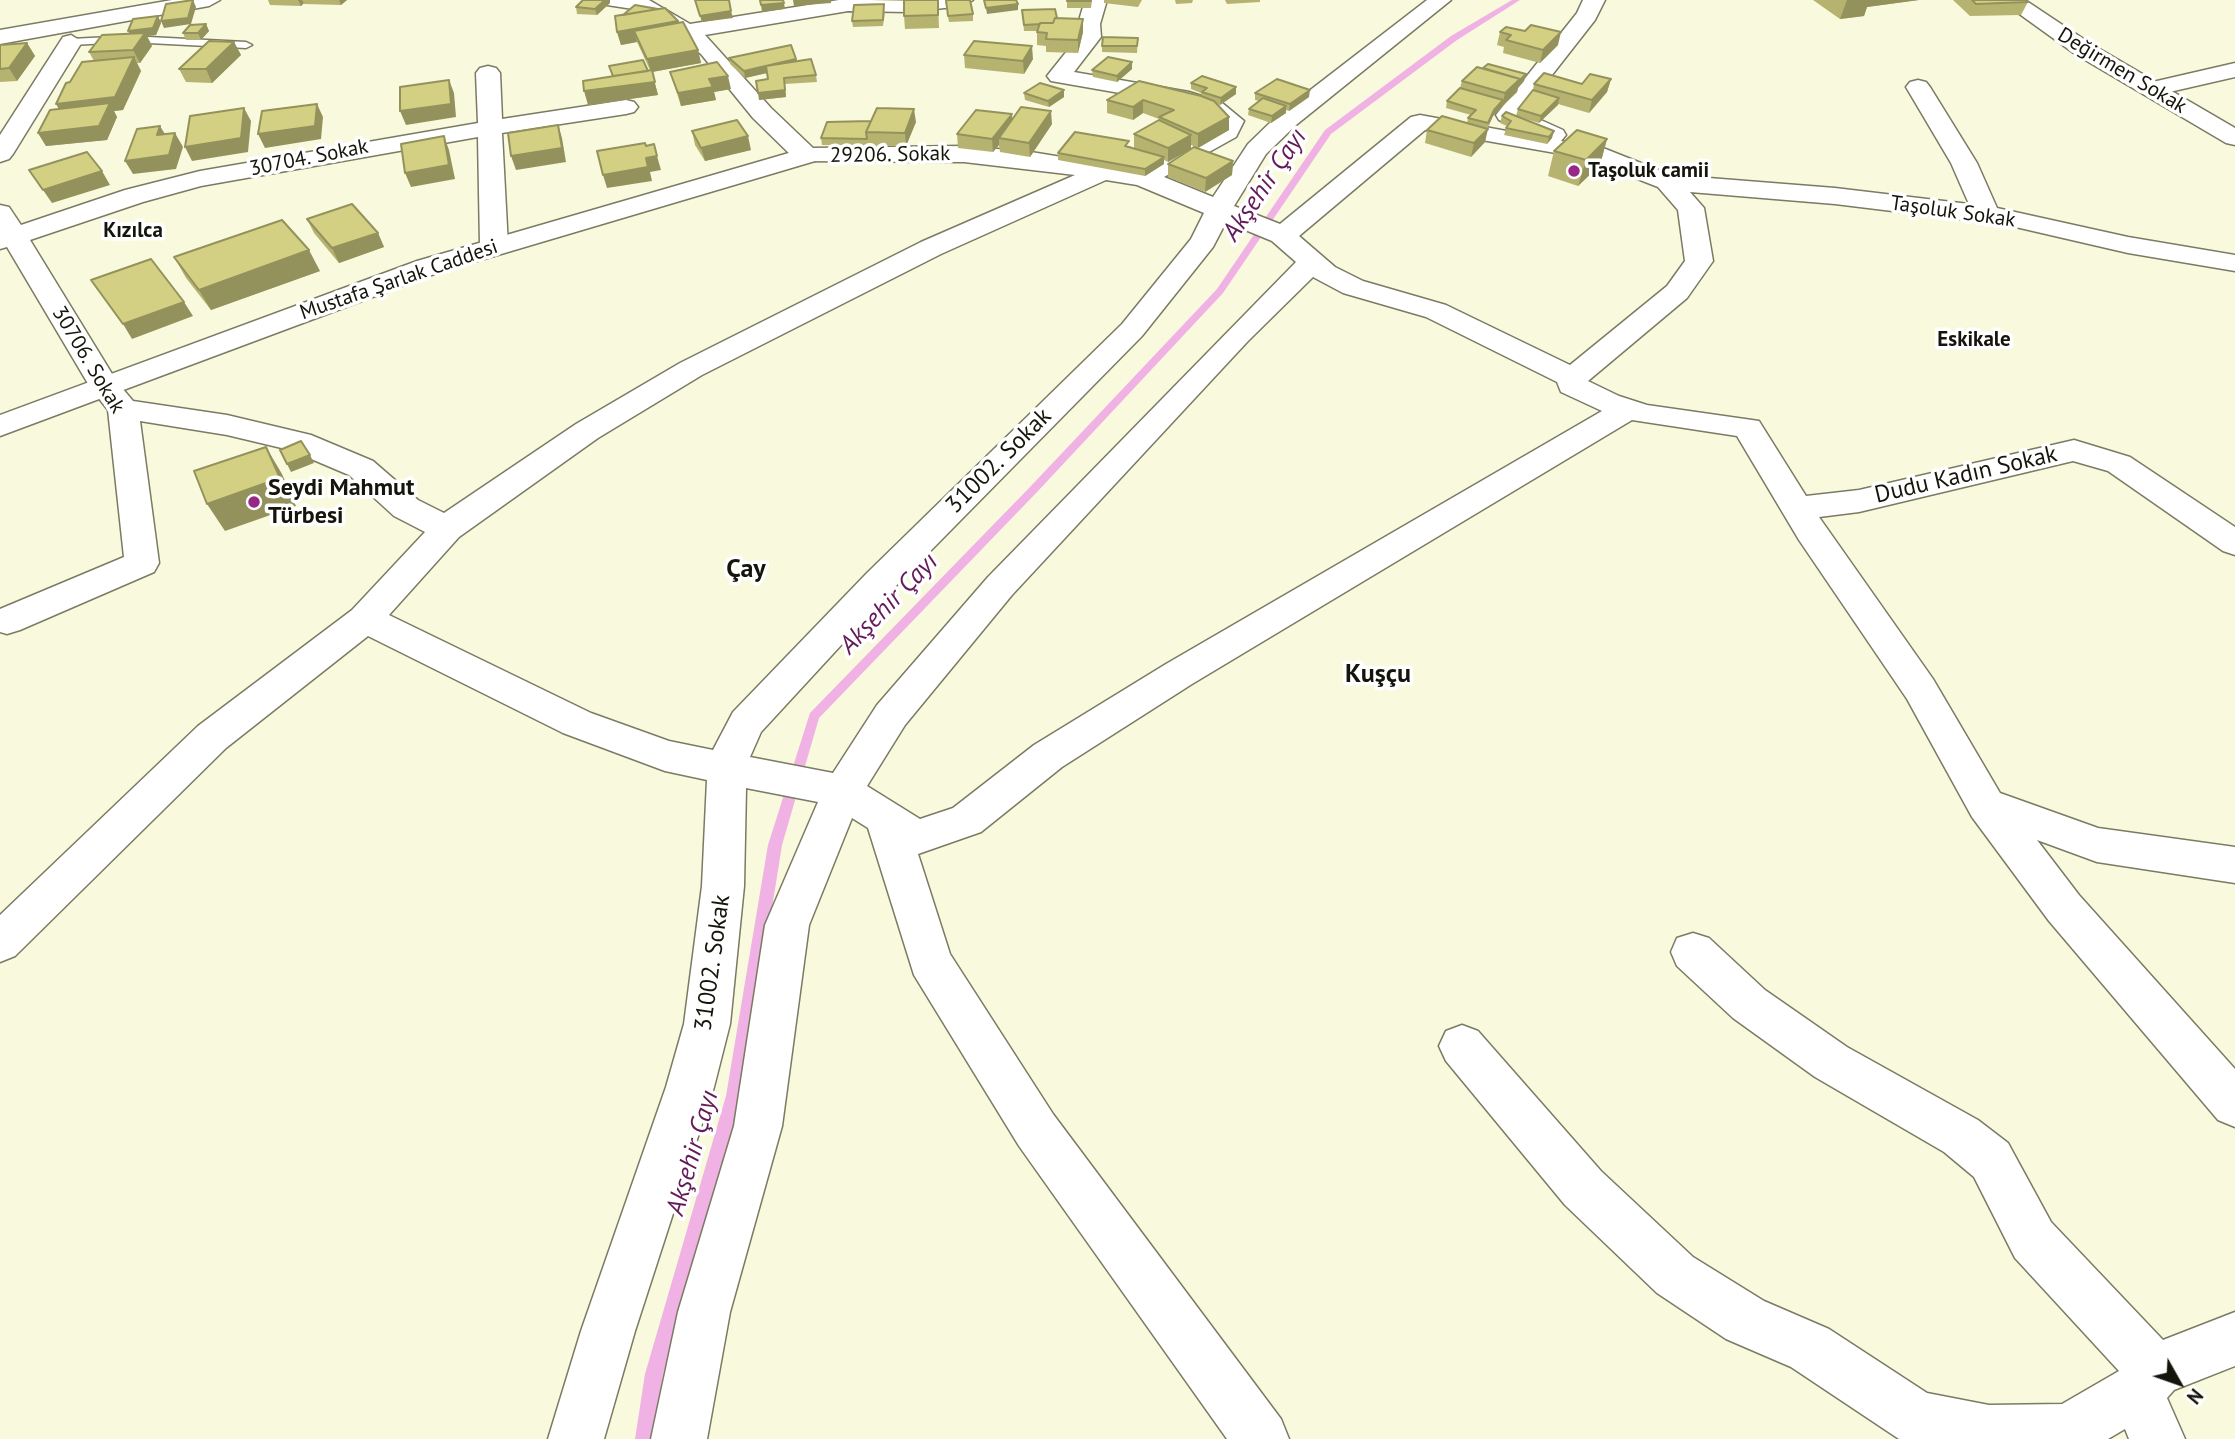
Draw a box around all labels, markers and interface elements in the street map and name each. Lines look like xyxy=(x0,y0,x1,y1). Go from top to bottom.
street label: Değirmen Sokak xyxy=(2053,23,2191,119)
water label: Akşehir Çayı xyxy=(1216,123,1314,247)
street label: 30704. Sokak xyxy=(248,134,370,182)
street label: 29206. Sokak xyxy=(830,141,950,169)
place label: Taşoluk camii xyxy=(1588,158,1709,184)
marker: Taşoluk camii xyxy=(1566,163,1582,179)
street label: Taşoluk Sokak xyxy=(1889,191,2017,233)
district label: Kızılca xyxy=(103,218,163,244)
street label: Mustafa Şarlak Caddesi xyxy=(297,234,501,326)
street label: 30706. Sokak xyxy=(46,302,130,418)
district label: Eskikale xyxy=(1937,327,2011,353)
street label: 31002. Sokak xyxy=(940,402,1058,520)
street label: Dudu Kadın Sokak xyxy=(1872,440,2060,510)
place label: Seydi Mahmut Türbesi xyxy=(268,474,414,530)
marker: Seydi Mahmut Türbesi xyxy=(246,494,262,510)
water label: Akşehir Çayı xyxy=(833,547,945,661)
district label: Çay xyxy=(726,554,766,586)
district label: Kuşçu xyxy=(1345,659,1411,691)
street label: 31002. Sokak xyxy=(689,893,737,1033)
water label: Akşehir Çayı xyxy=(660,1087,726,1219)
north arrow xyxy=(2144,1348,2214,1418)
text: N xyxy=(2182,1384,2208,1409)

